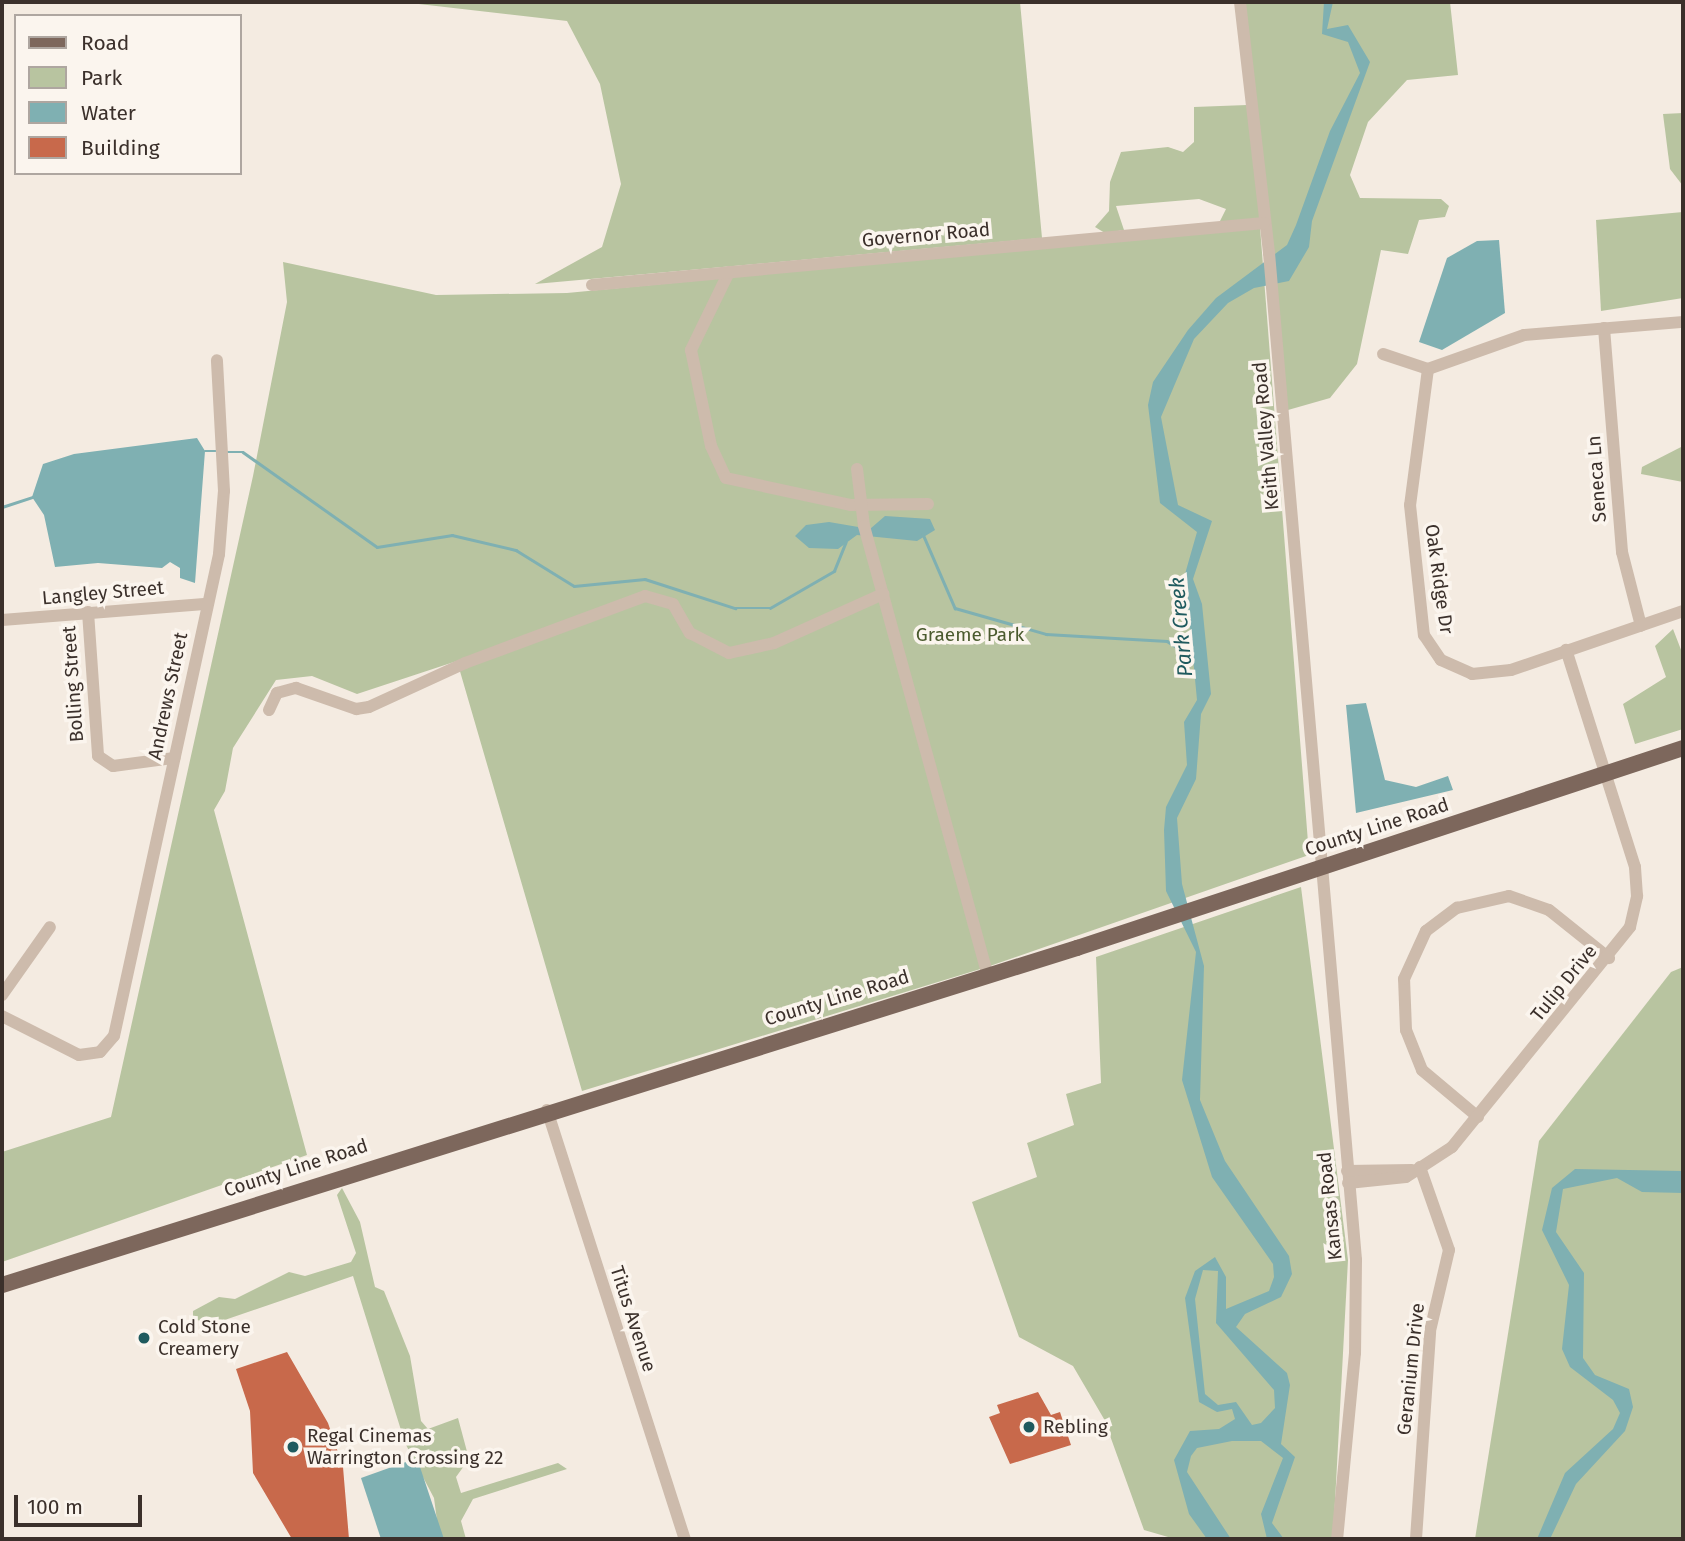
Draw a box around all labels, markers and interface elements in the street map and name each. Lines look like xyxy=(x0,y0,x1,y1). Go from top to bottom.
legend xyxy=(14,14,242,175)
text: Road xyxy=(81,30,129,56)
text: Park xyxy=(81,65,122,91)
text: Water xyxy=(81,100,136,126)
text: Building xyxy=(81,135,160,161)
street label: Governor Road xyxy=(861,218,991,252)
street label: Keith Valley Road xyxy=(1248,361,1284,511)
street label: Seneca Ln xyxy=(1583,435,1611,523)
street label: Oak Ridge Dr xyxy=(1420,523,1458,635)
street label: Langley Street xyxy=(41,576,165,610)
water label: Park Creek xyxy=(1164,576,1198,678)
park label: Graeme Park xyxy=(916,624,1024,646)
street label: Bolling Street xyxy=(58,625,88,743)
street label: Andrews Street xyxy=(143,630,193,762)
street label: County Line Road xyxy=(1302,793,1452,861)
street label: Tulip Drive xyxy=(1526,940,1602,1026)
street label: County Line Road xyxy=(762,965,912,1031)
street label: County Line Road xyxy=(221,1134,371,1202)
street label: Kansas Road xyxy=(1313,1151,1347,1261)
street label: Titus Avenue xyxy=(605,1263,661,1375)
street label: Geranium Drive xyxy=(1393,1302,1429,1436)
place label: Cold Stone Creamery xyxy=(158,1316,251,1360)
marker: Cold Stone Creamery xyxy=(136,1330,152,1346)
place label: Rebling xyxy=(1043,1416,1108,1438)
marker: Rebling xyxy=(1021,1419,1037,1435)
place label: Regal Cinemas Warrington Crossing 22 xyxy=(307,1425,503,1469)
marker: Regal Cinemas Warrington Crossing 22 xyxy=(285,1439,301,1455)
scale bar xyxy=(18,1482,145,1526)
text: 100 m xyxy=(27,1494,83,1520)

